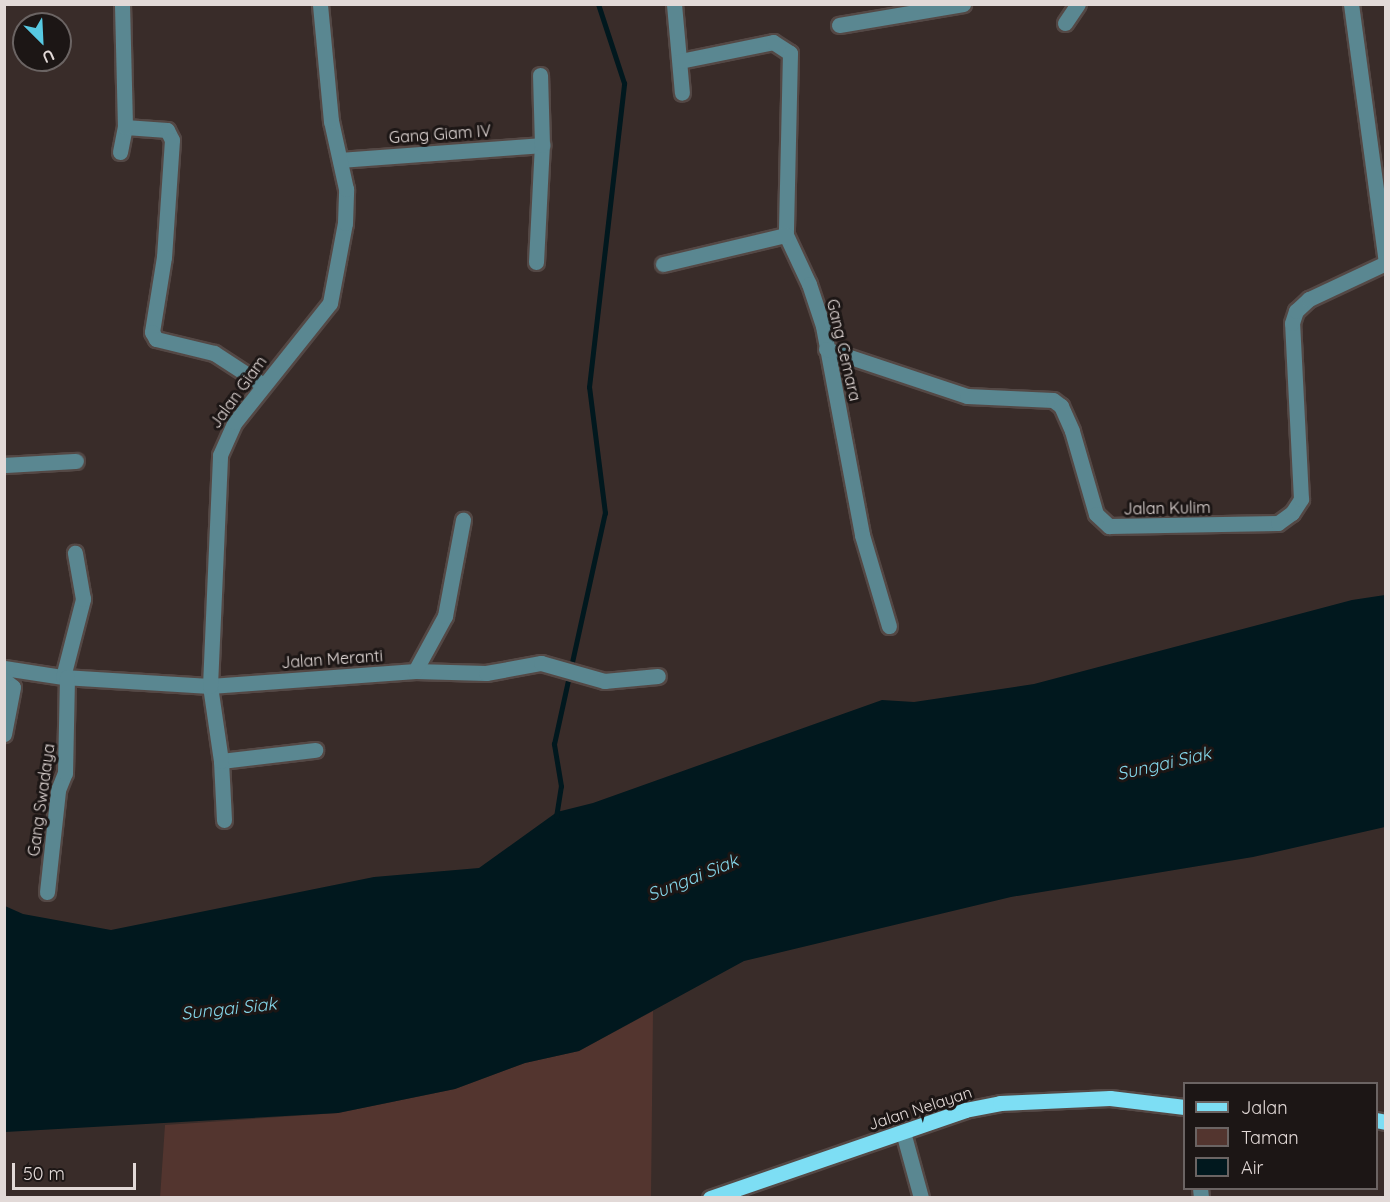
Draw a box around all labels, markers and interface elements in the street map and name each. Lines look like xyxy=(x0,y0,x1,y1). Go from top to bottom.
north arrow xyxy=(12,12,72,72)
text: U xyxy=(39,45,58,68)
street label: Gang Giam IV xyxy=(388,121,492,147)
street label: Gang Cemara xyxy=(823,297,865,403)
street label: Jalan Giam xyxy=(205,352,271,432)
street label: Jalan Kulim xyxy=(1123,498,1211,518)
street label: Jalan Meranti xyxy=(281,646,383,672)
street label: Gang Swadaya xyxy=(24,742,58,858)
water label: Sungai Siak xyxy=(1115,743,1213,785)
water label: Sungai Siak xyxy=(644,850,742,906)
water label: Sungai Siak xyxy=(180,993,278,1025)
street label: Jalan Nelayan xyxy=(866,1082,974,1134)
legend xyxy=(1183,1082,1378,1190)
text: Jalan xyxy=(1241,1096,1288,1119)
text: Taman xyxy=(1241,1126,1299,1149)
scale bar xyxy=(15,1151,140,1189)
text: Air xyxy=(1241,1156,1263,1179)
text: 50 m xyxy=(23,1162,65,1185)

